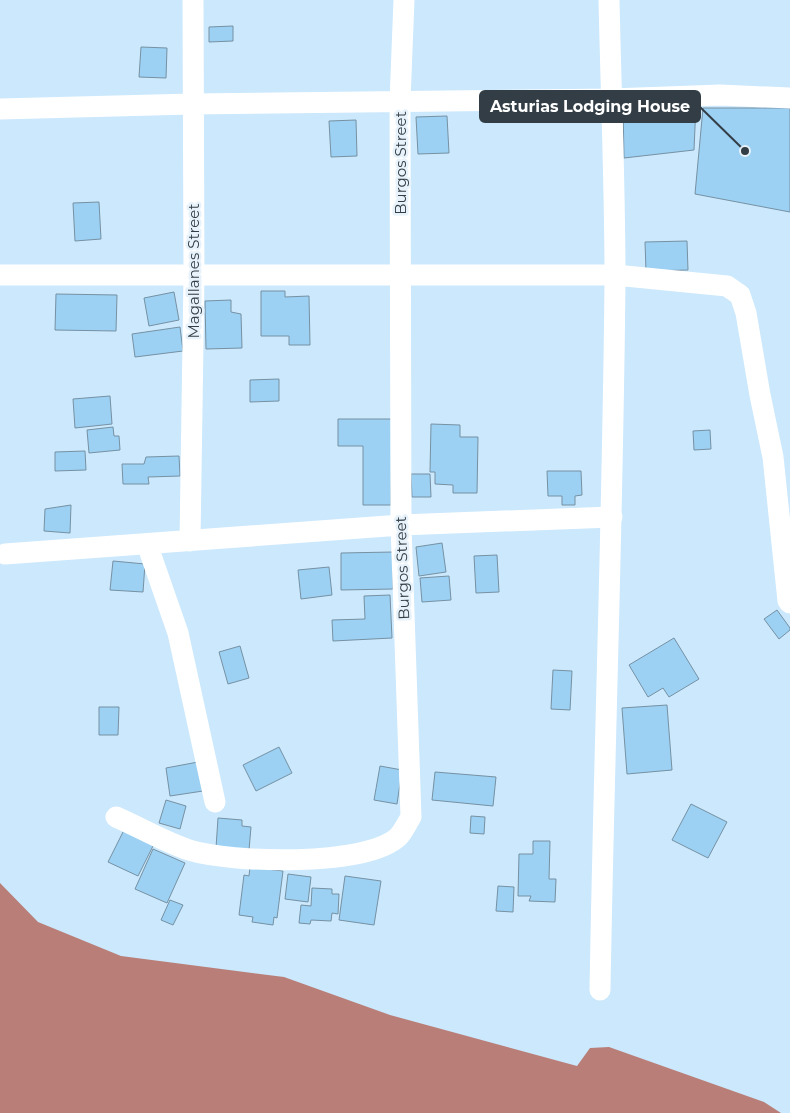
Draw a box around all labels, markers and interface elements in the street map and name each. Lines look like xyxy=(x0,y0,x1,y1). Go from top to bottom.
callout: Asturias Lodging House xyxy=(480,91,700,122)
text: Asturias Lodging House xyxy=(489,97,690,116)
street label: Burgos Street xyxy=(391,111,410,215)
street label: Magallanes Street xyxy=(184,203,203,339)
street label: Burgos Street xyxy=(391,516,413,620)

